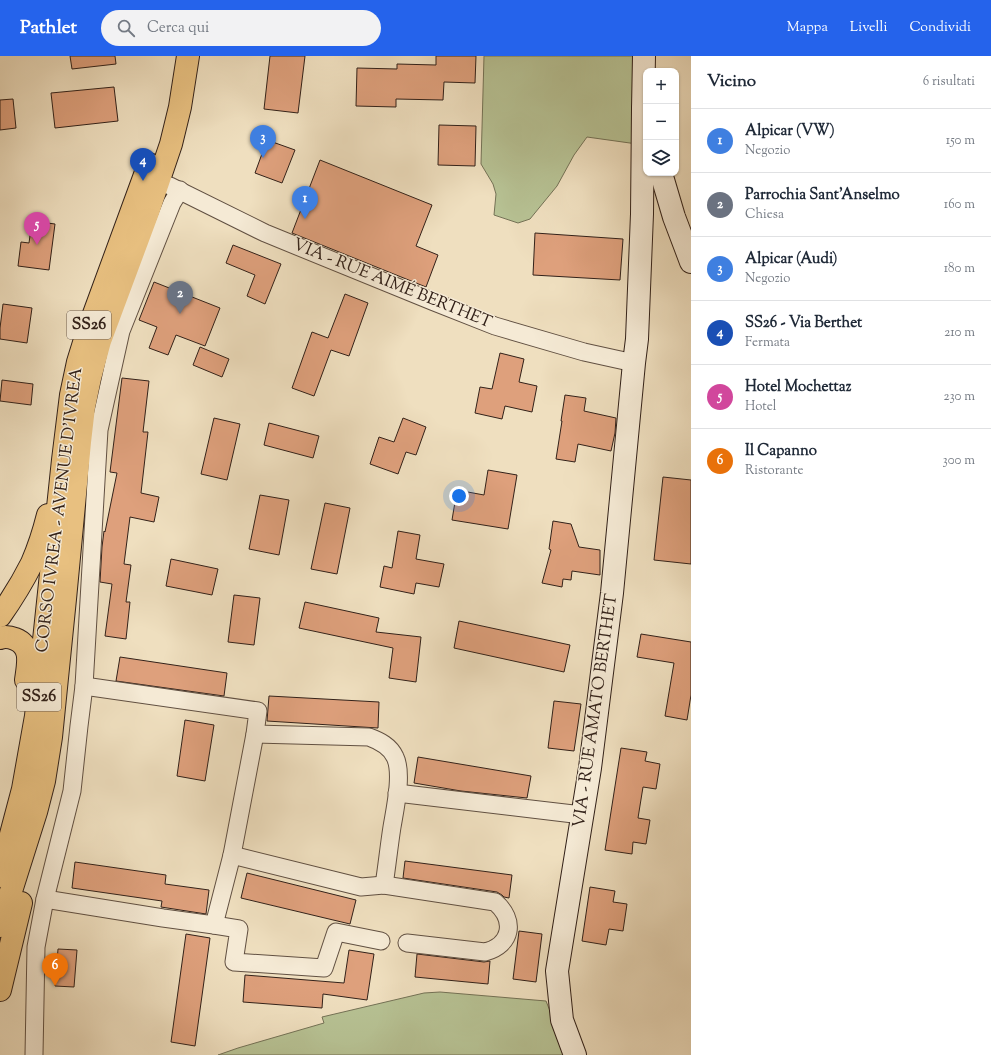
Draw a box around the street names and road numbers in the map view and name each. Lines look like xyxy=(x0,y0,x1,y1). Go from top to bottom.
street label: VIA - RUE AIMÉ BERTHET xyxy=(289,233,495,335)
road number: SS26 xyxy=(67,311,111,339)
street label: CORSO IVREA - AVENUE D'IVREA xyxy=(31,366,89,654)
street label: VIA - RUE AMATO BERTHET xyxy=(568,592,624,830)
road number: SS26 xyxy=(17,683,61,711)

